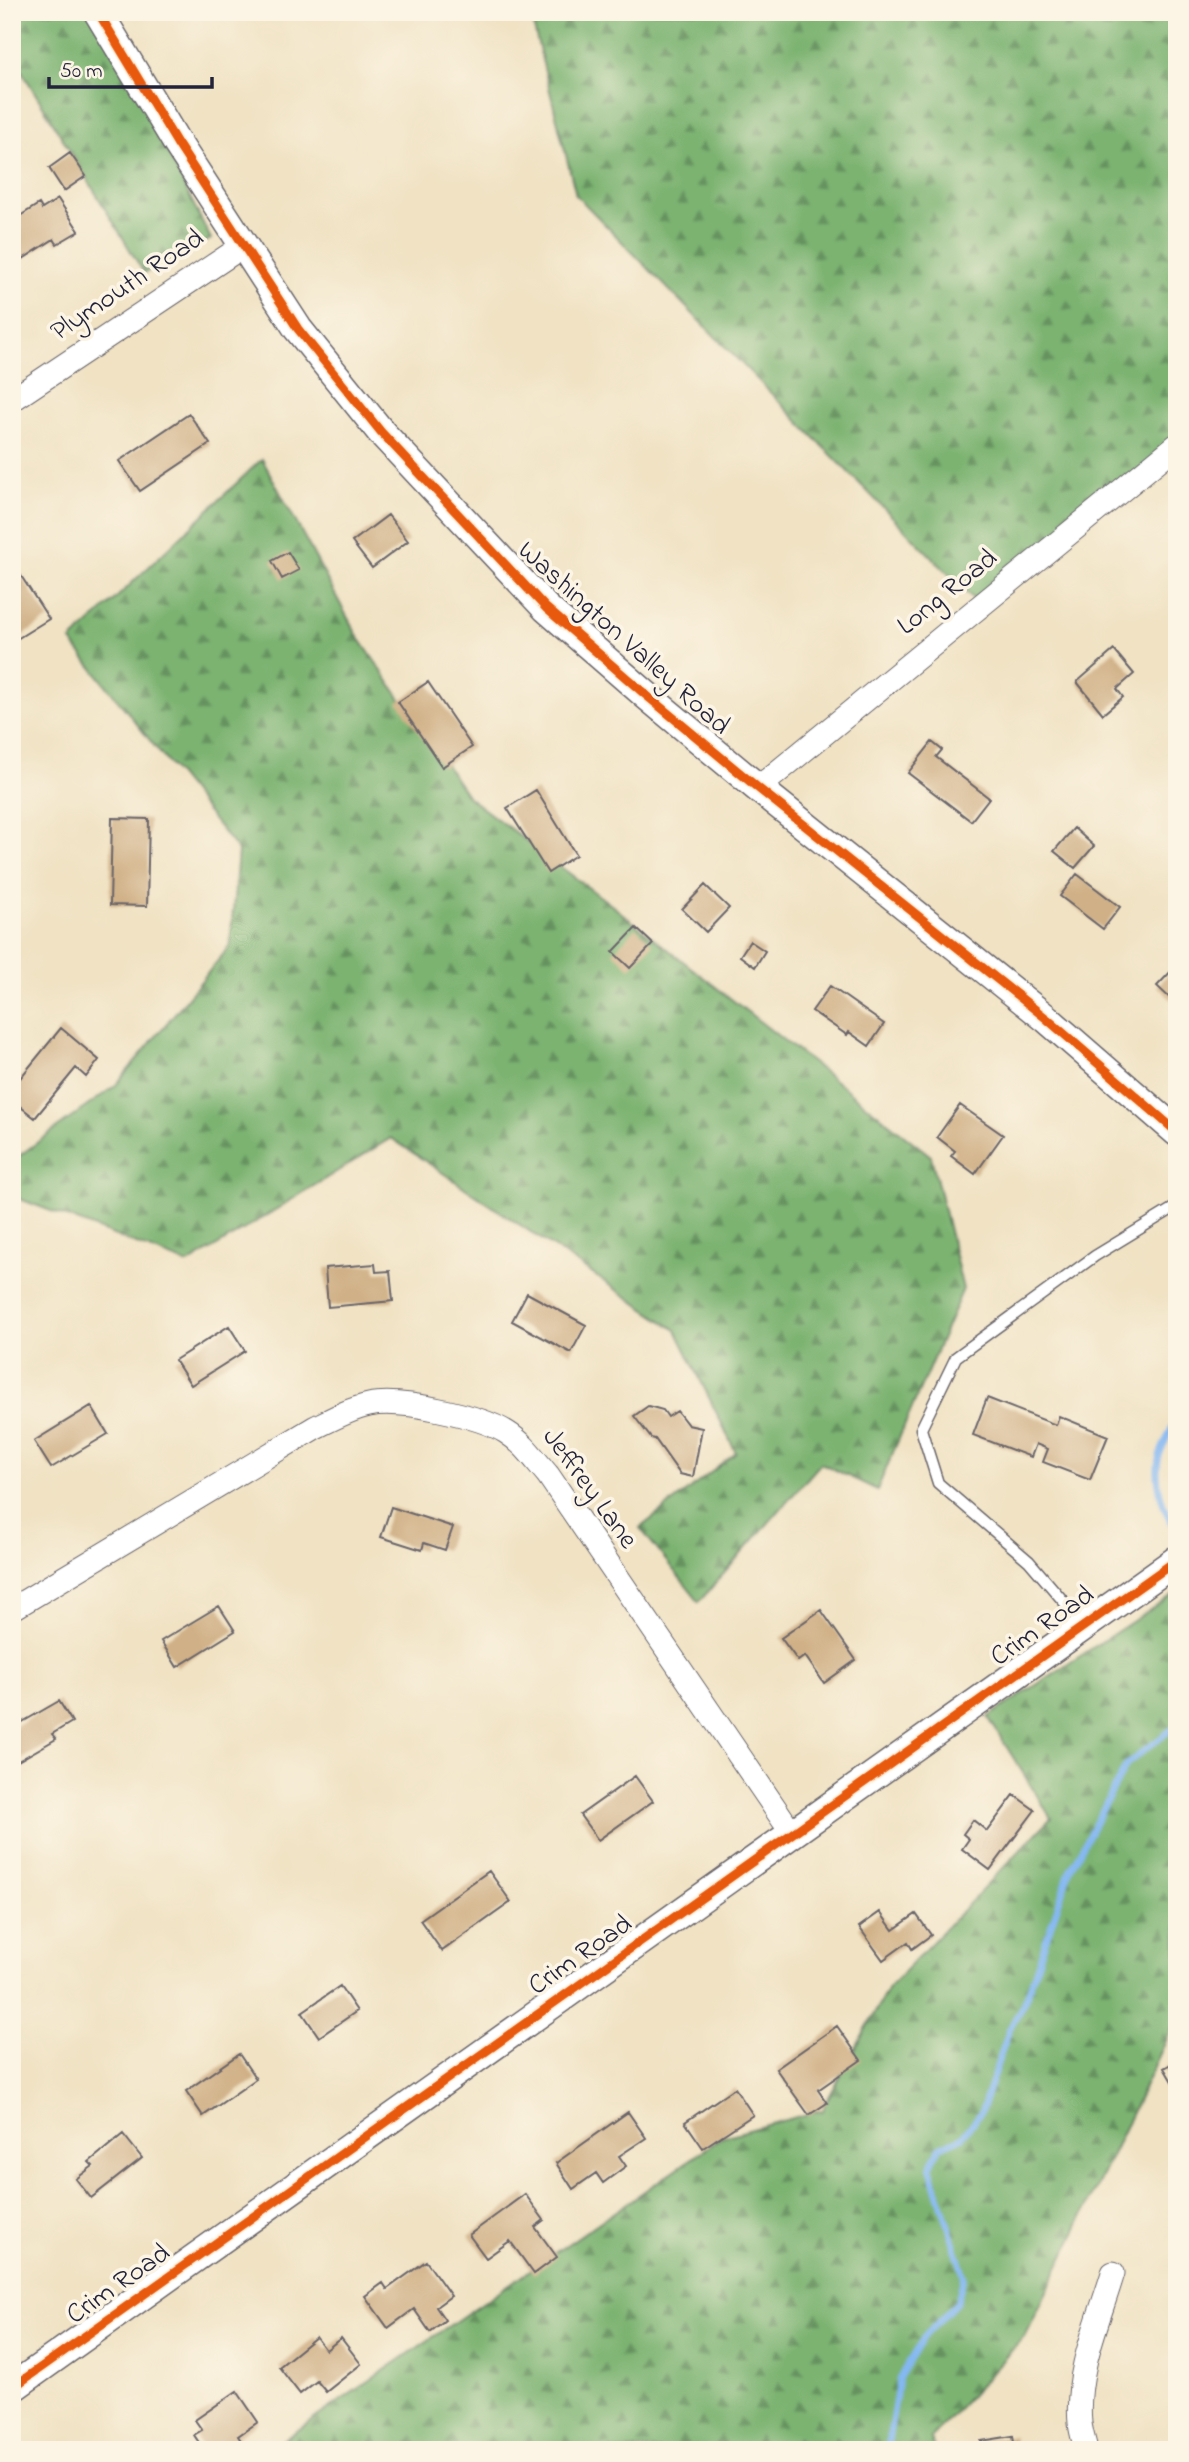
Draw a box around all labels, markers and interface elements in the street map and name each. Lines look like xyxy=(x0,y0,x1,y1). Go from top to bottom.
scale bar xyxy=(49,46,212,90)
text: 50 m xyxy=(60,57,103,87)
street label: Plymouth Road xyxy=(43,219,213,353)
street label: Washington Valley Road xyxy=(507,532,739,746)
street label: Long Road xyxy=(889,539,1007,646)
street label: Jeffrey Lane xyxy=(531,1420,647,1558)
street label: Crim Road xyxy=(983,1576,1104,1678)
street label: Crim Road xyxy=(521,1905,642,2007)
street label: Crim Road xyxy=(59,2234,180,2336)

